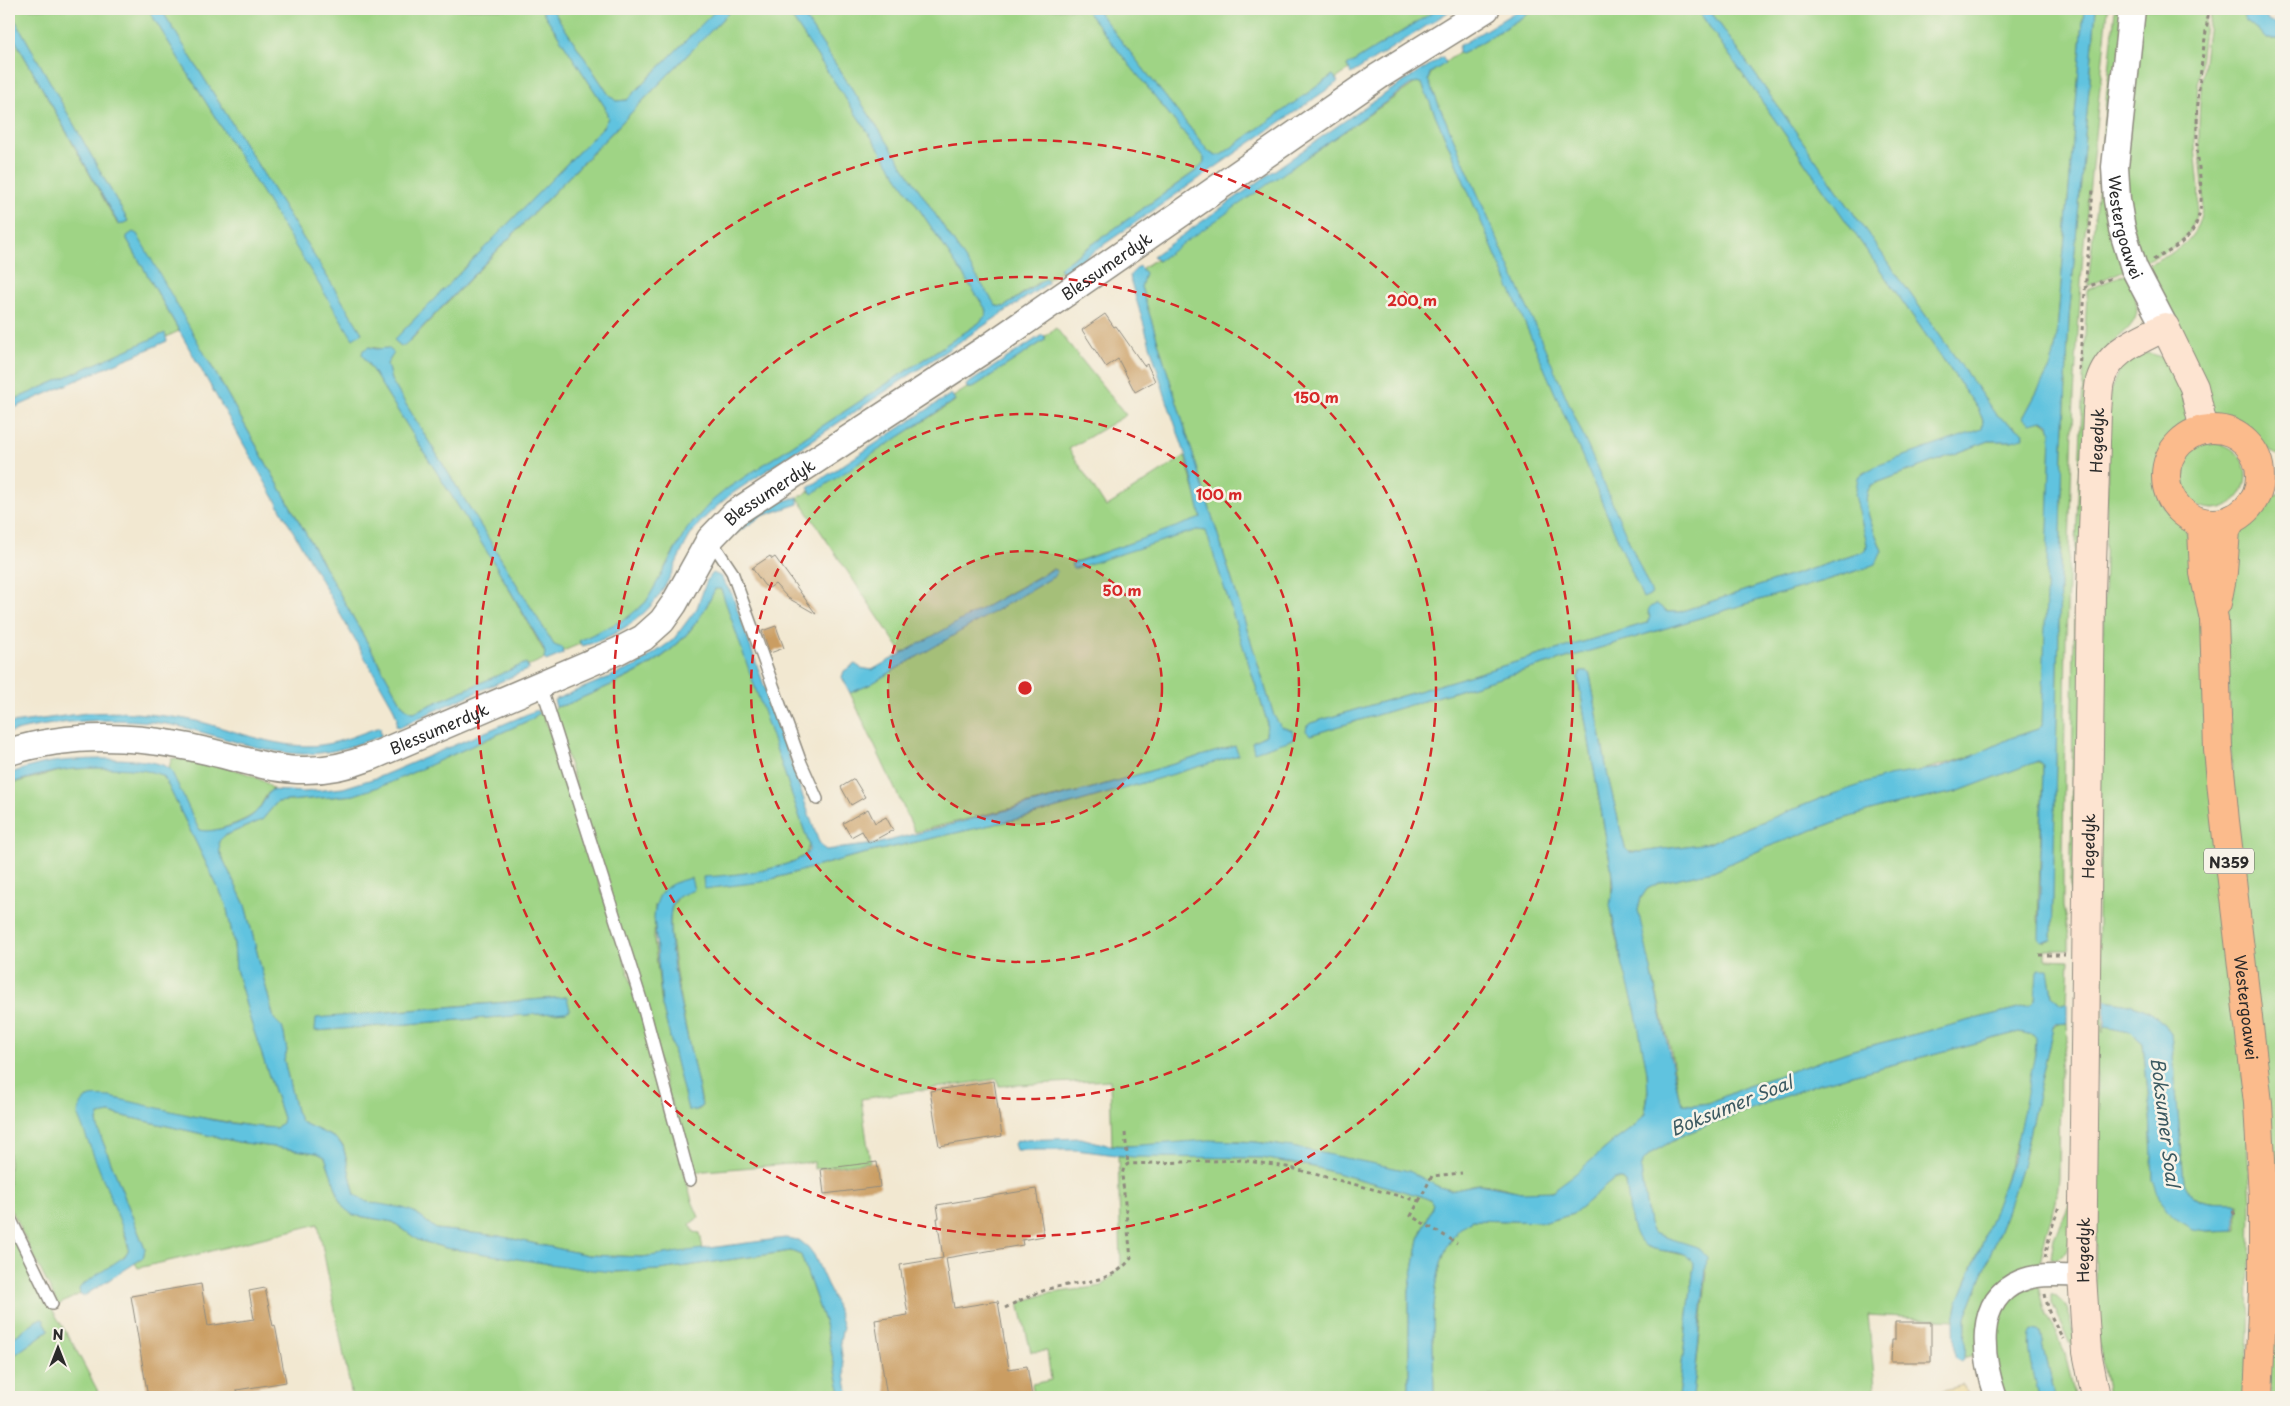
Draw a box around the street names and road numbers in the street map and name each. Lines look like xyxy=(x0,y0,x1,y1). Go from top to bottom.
street label: Westergoawei xyxy=(2104,174,2150,283)
street label: Blessumerdyk xyxy=(1056,225,1156,305)
street label: Hegedyk xyxy=(2083,407,2109,473)
street label: Blessumerdyk xyxy=(718,452,819,530)
street label: Blessumerdyk xyxy=(386,696,492,760)
street label: Hegedyk xyxy=(2075,813,2100,879)
road number: N359 xyxy=(2204,848,2254,874)
street label: Westergoawei xyxy=(2229,953,2265,1061)
street label: Hegedyk xyxy=(2070,1217,2095,1284)

